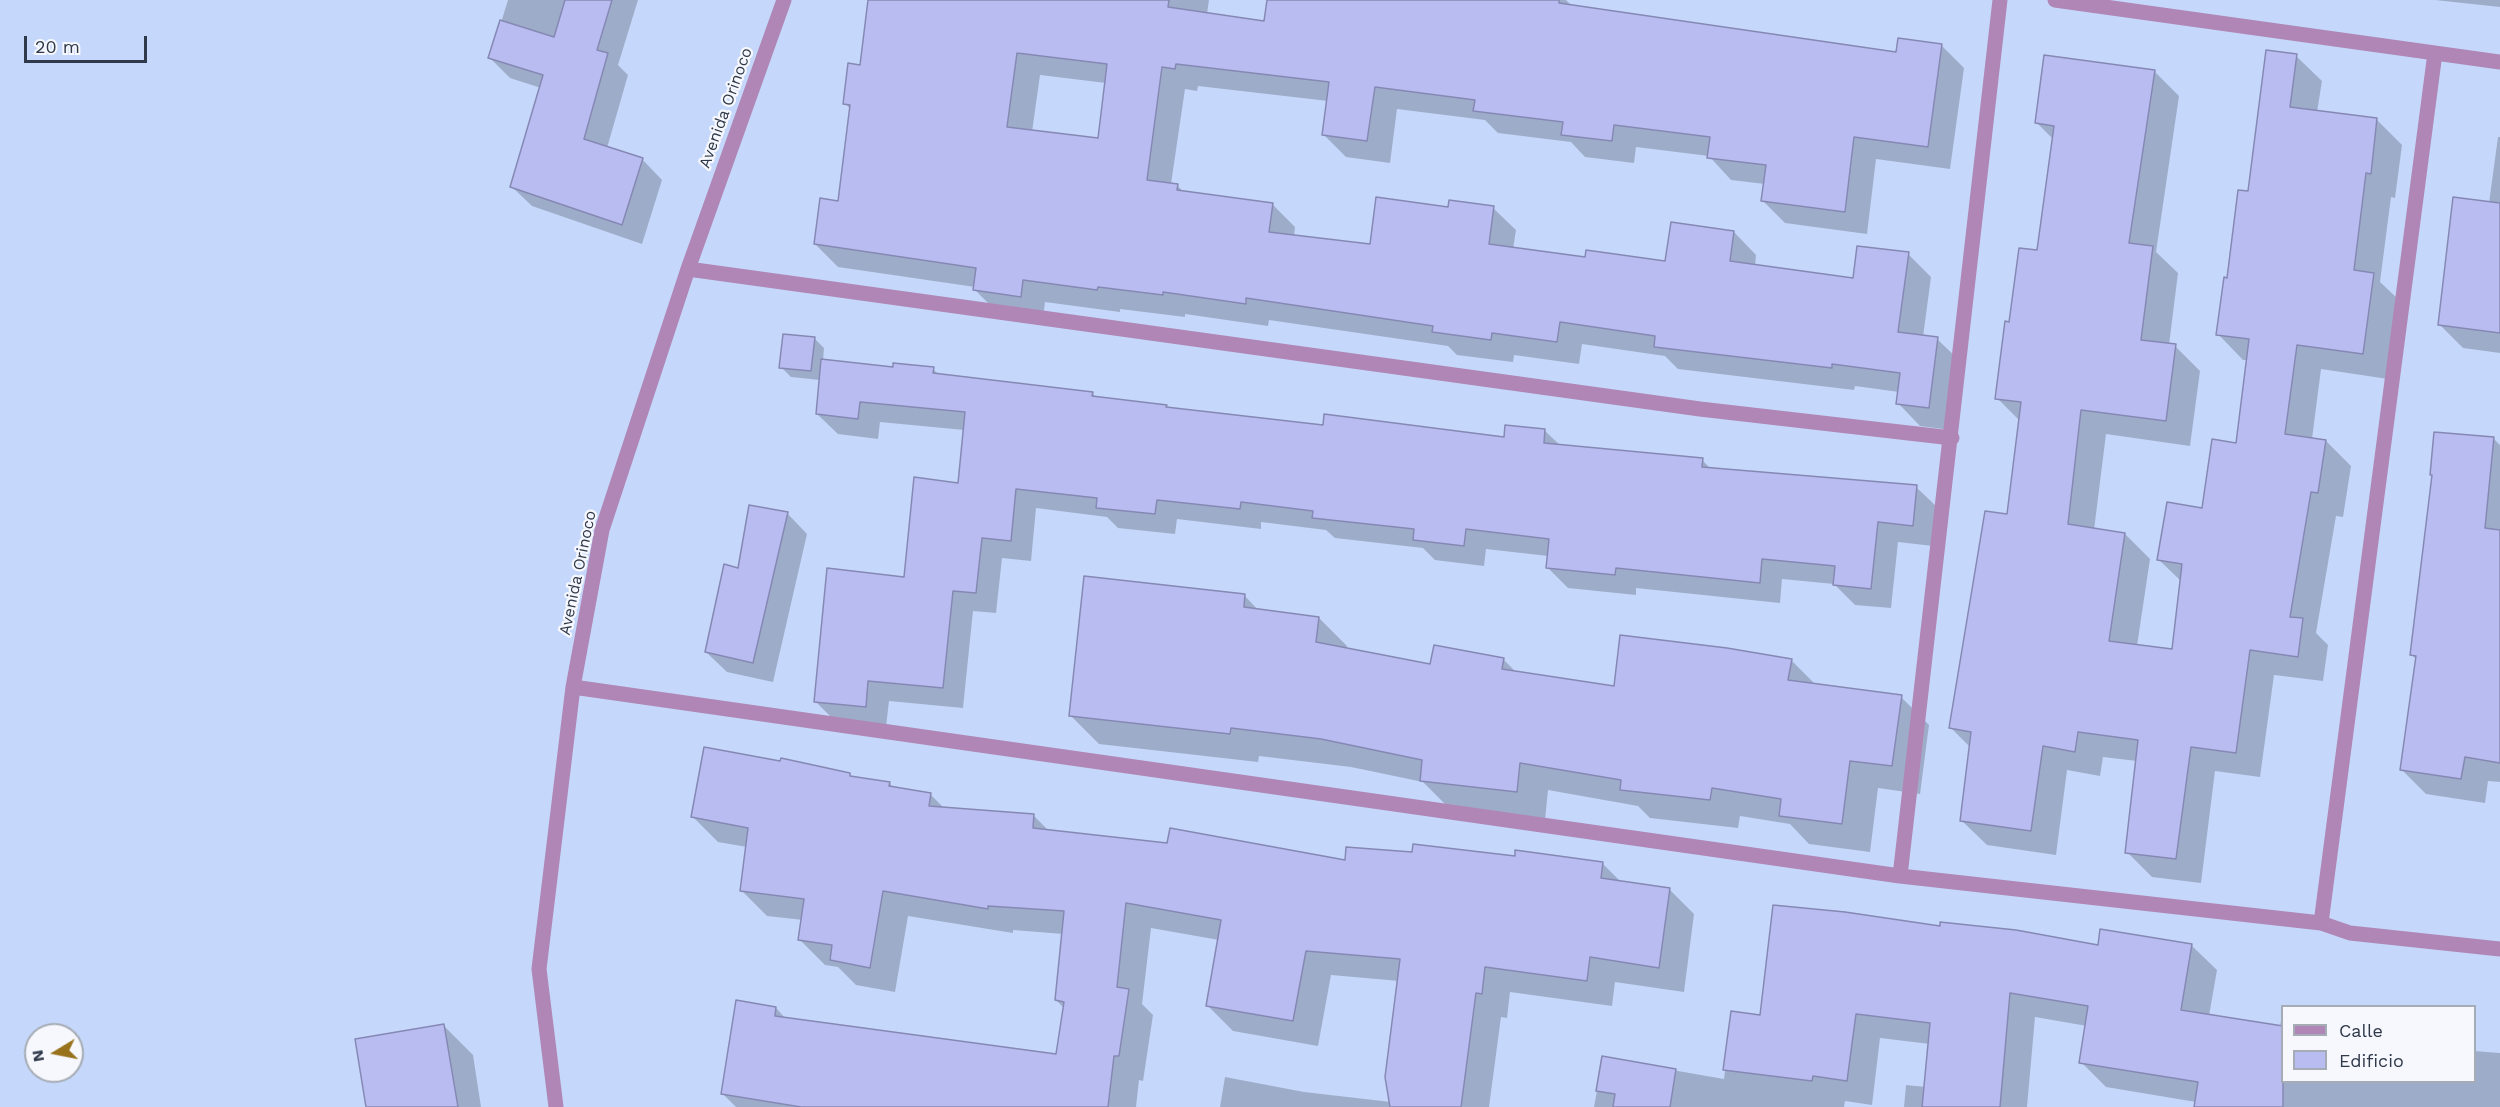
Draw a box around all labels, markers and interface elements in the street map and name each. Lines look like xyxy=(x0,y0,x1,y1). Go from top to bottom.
scale bar xyxy=(27,24,150,62)
text: 20 m xyxy=(35,36,80,57)
street label: Avenida Orinoco xyxy=(695,45,757,171)
street label: Avenida Orinoco xyxy=(555,509,601,637)
legend xyxy=(2281,1005,2476,1083)
text: Calle xyxy=(2339,1020,2383,1041)
north arrow xyxy=(24,1023,84,1083)
text: N xyxy=(27,1048,48,1063)
text: Edificio xyxy=(2339,1050,2404,1071)

